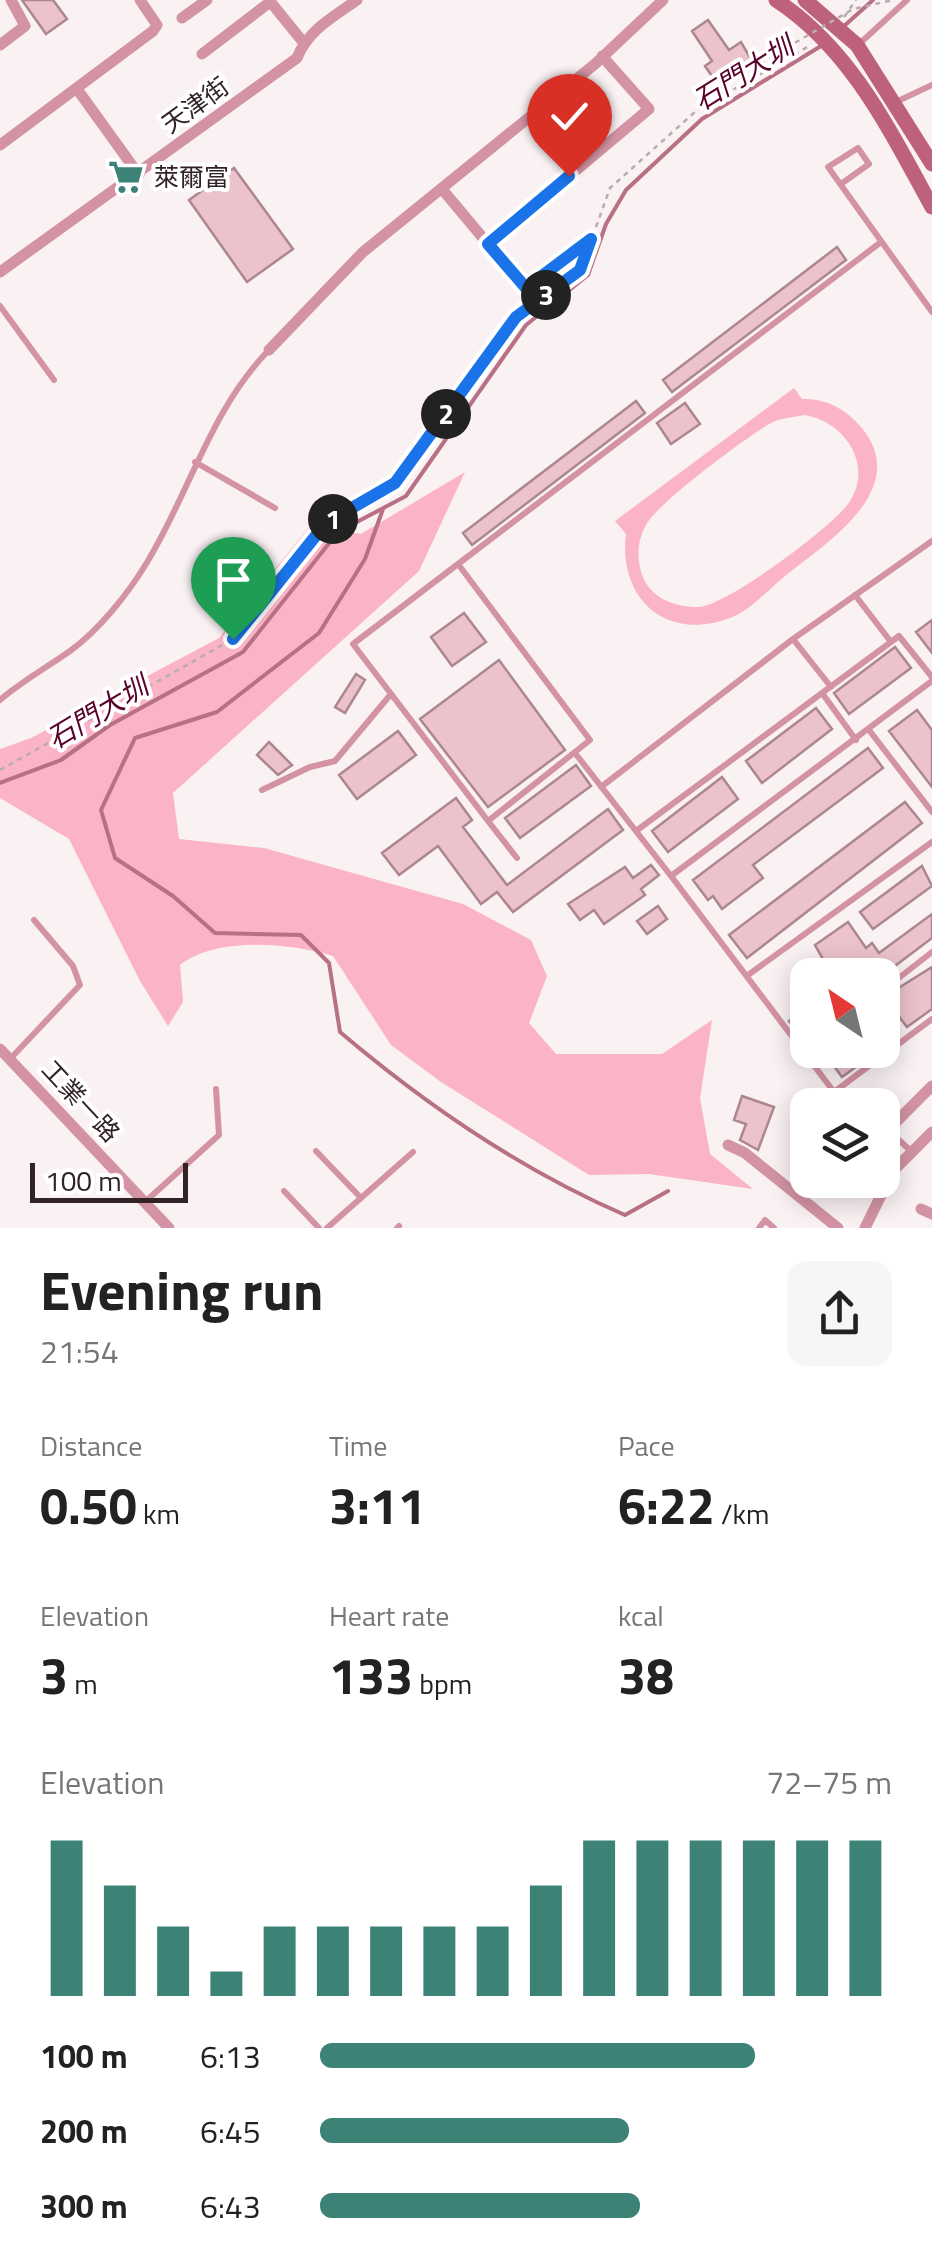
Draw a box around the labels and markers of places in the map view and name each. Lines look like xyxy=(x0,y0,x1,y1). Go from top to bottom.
pin xyxy=(527,74,612,177)
supermarket icon: 萊爾富 xyxy=(107,158,145,196)
place label: 萊爾富 xyxy=(154,158,229,196)
pin: 3 xyxy=(521,270,571,320)
pin: 2 xyxy=(421,389,471,439)
pin: 1 xyxy=(308,494,358,544)
pin xyxy=(191,537,276,640)

